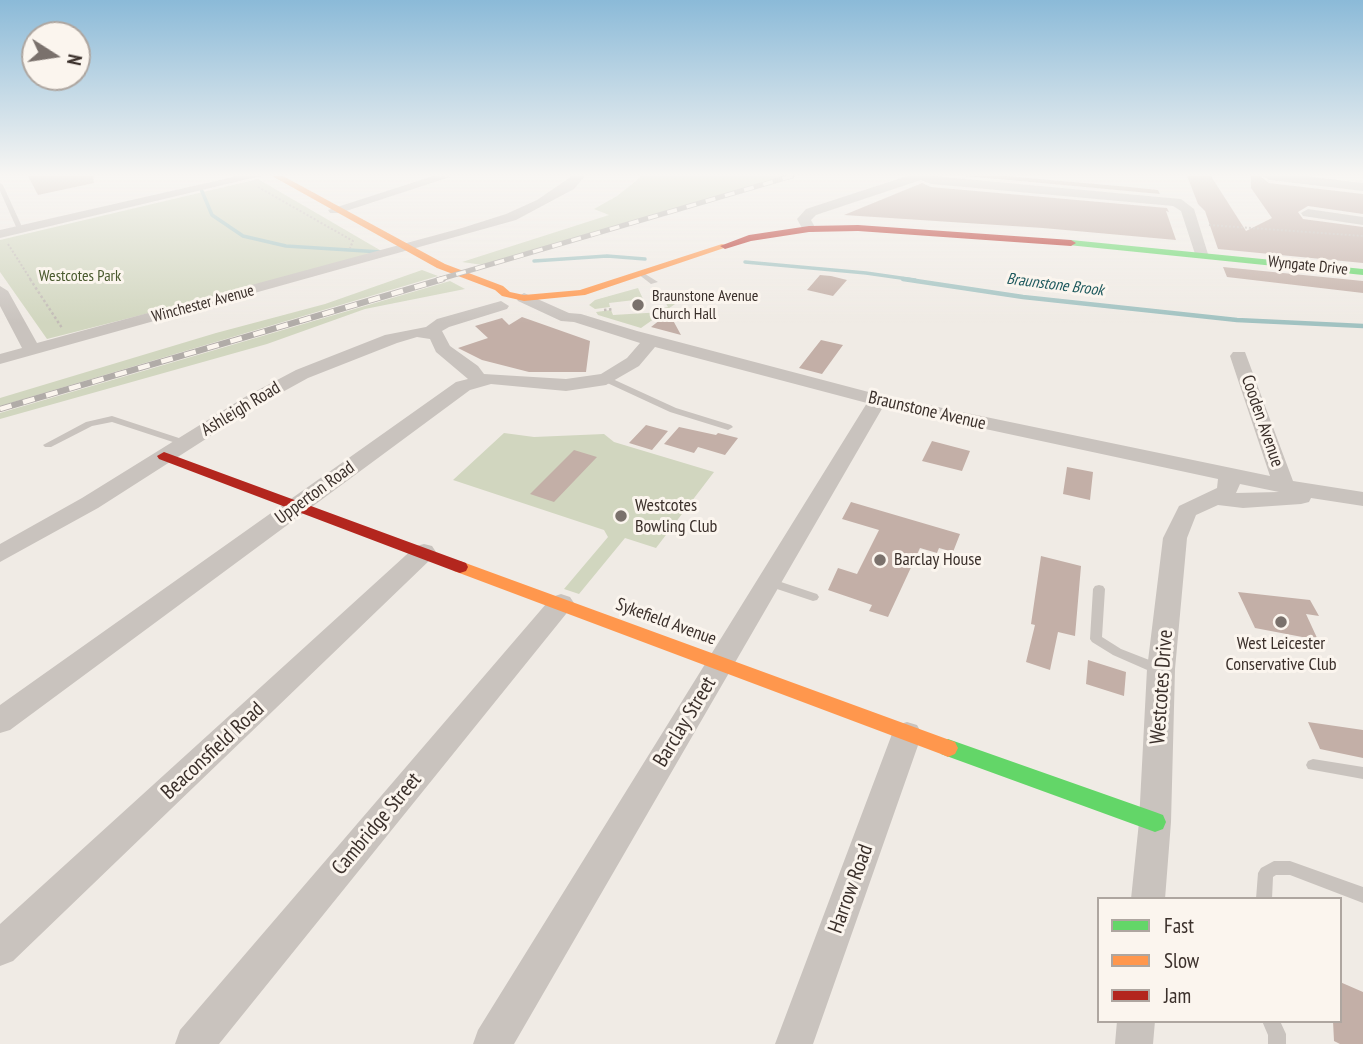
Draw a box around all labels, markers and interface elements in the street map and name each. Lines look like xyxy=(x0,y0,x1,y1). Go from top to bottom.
north arrow xyxy=(21,21,91,91)
text: N xyxy=(62,52,87,67)
street label: Wyngate Drive xyxy=(1267,252,1349,280)
park label: Westcotes Park xyxy=(39,266,121,286)
water label: Braunstone Brook xyxy=(1005,270,1105,300)
street label: Winchester Avenue xyxy=(150,281,256,327)
place label: Braunstone Avenue Church Hall xyxy=(652,286,758,324)
marker: Braunstone Avenue Church Hall xyxy=(630,297,646,313)
street label: Cooden Avenue xyxy=(1236,372,1288,470)
street label: Ashleigh Road xyxy=(198,377,284,441)
street label: Braunstone Avenue xyxy=(866,387,988,435)
street label: Upperton Road xyxy=(271,457,359,529)
place label: Westcotes Bowling Club xyxy=(635,495,717,538)
marker: Westcotes Bowling Club xyxy=(613,508,629,524)
place label: Barclay House xyxy=(894,549,982,571)
marker: Barclay House xyxy=(872,552,888,568)
street label: Sykefield Avenue xyxy=(613,594,719,650)
marker: West Leicester Conservative Club xyxy=(1273,614,1289,630)
street label: Westcotes Drive xyxy=(1145,629,1179,745)
place label: West Leicester Conservative Club xyxy=(1225,633,1337,676)
street label: Barclay Street xyxy=(648,672,722,772)
street label: Beaconsfield Road xyxy=(156,697,270,805)
street label: Cambridge Street xyxy=(327,768,427,880)
street label: Harrow Road xyxy=(823,841,879,937)
legend xyxy=(1097,897,1342,1023)
text: Fast xyxy=(1164,912,1194,939)
text: Slow xyxy=(1164,947,1199,974)
text: Jam xyxy=(1164,982,1191,1009)

